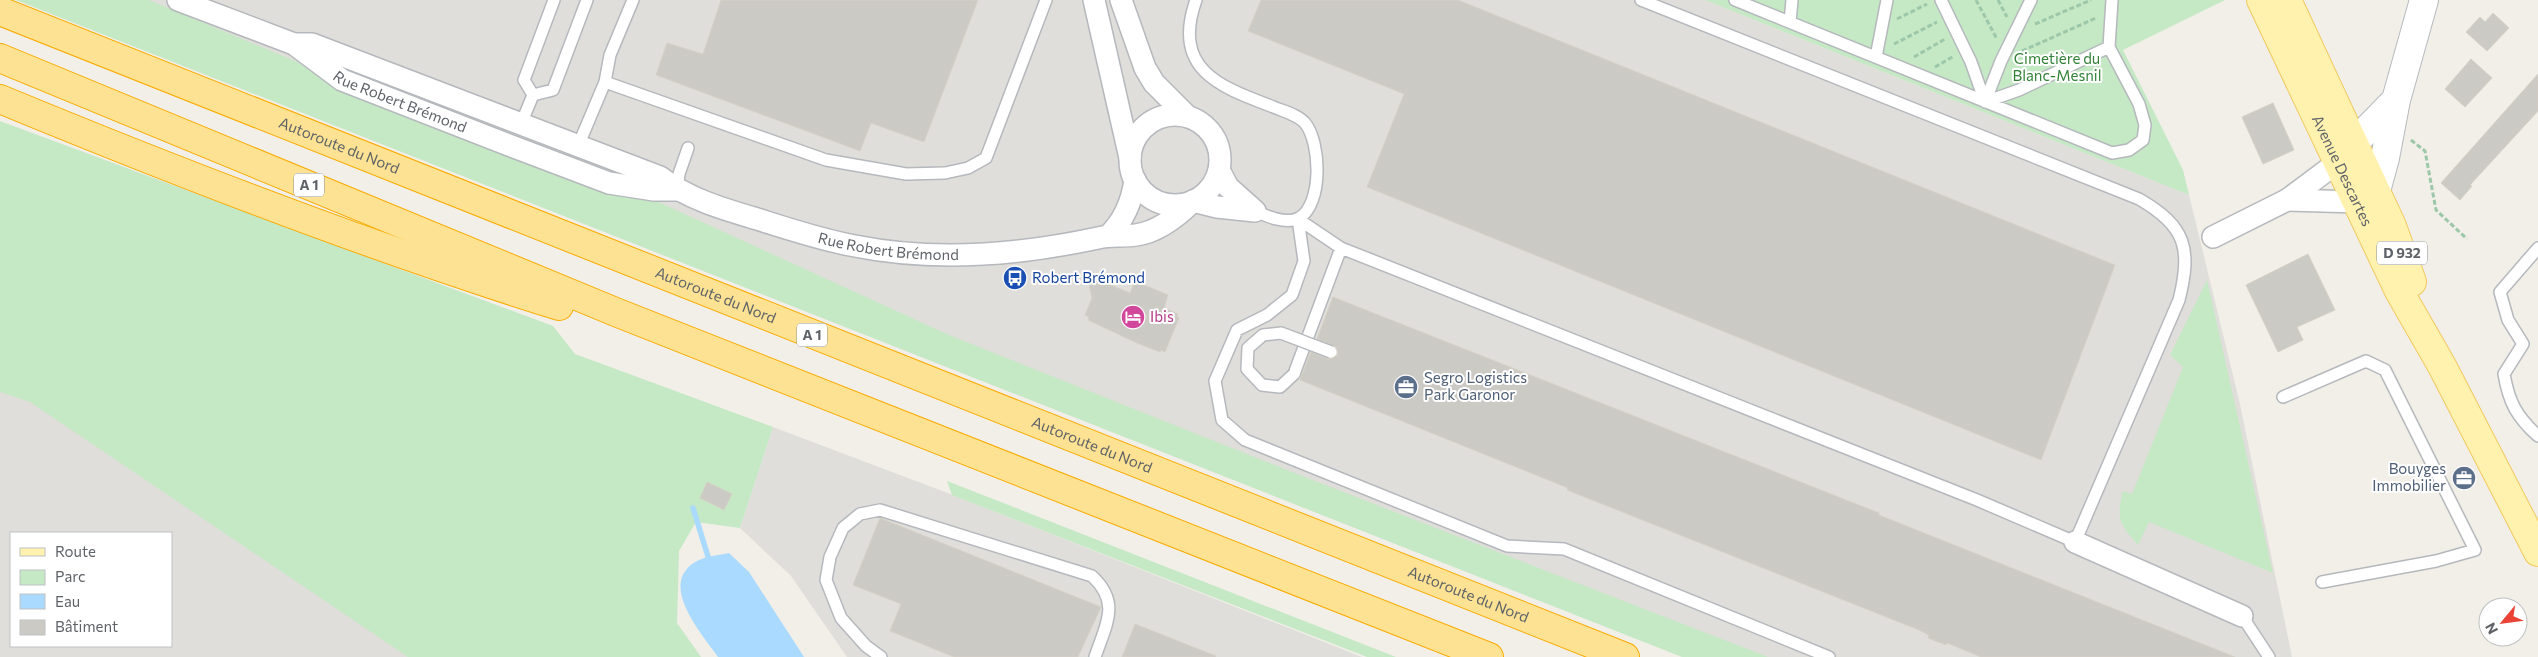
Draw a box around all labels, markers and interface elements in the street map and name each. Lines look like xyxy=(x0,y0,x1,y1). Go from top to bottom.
park label: Cimetière du Blanc-Mesnil xyxy=(2013,49,2101,84)
street label: Rue Robert Brémond xyxy=(330,67,470,136)
street label: Avenue Descartes xyxy=(2309,112,2377,229)
street label: Autoroute du Nord xyxy=(277,113,402,177)
road number: A 1 xyxy=(294,174,324,196)
street label: Rue Robert Brémond xyxy=(816,228,959,263)
road number: D 932 xyxy=(2377,242,2427,264)
street label: Autoroute du Nord xyxy=(653,262,779,327)
bus stop icon: Robert Brémond xyxy=(1002,265,1028,291)
place label: Robert Brémond xyxy=(1032,268,1145,286)
hotel icon: Ibis xyxy=(1120,304,1146,330)
place label: Ibis xyxy=(1150,307,1174,325)
road number: A 1 xyxy=(797,324,827,346)
place label: Segro Logistics Park Garonor xyxy=(1424,368,1527,403)
office icon: Segro Logistics Park Garonor xyxy=(1393,374,1419,400)
street label: Autoroute du Nord xyxy=(1029,412,1155,476)
place label: Bouyges Immobilier xyxy=(2372,459,2446,494)
office icon: Bouyges Immobilier xyxy=(2451,465,2477,491)
legend xyxy=(10,532,172,647)
text: Route xyxy=(55,542,96,560)
street label: Autoroute du Nord xyxy=(1406,562,1531,626)
text: Parc xyxy=(55,567,85,585)
text: Eau xyxy=(55,592,80,610)
north arrow xyxy=(2478,597,2528,647)
text: Bâtiment xyxy=(55,617,118,635)
text: N xyxy=(2481,620,2501,637)

